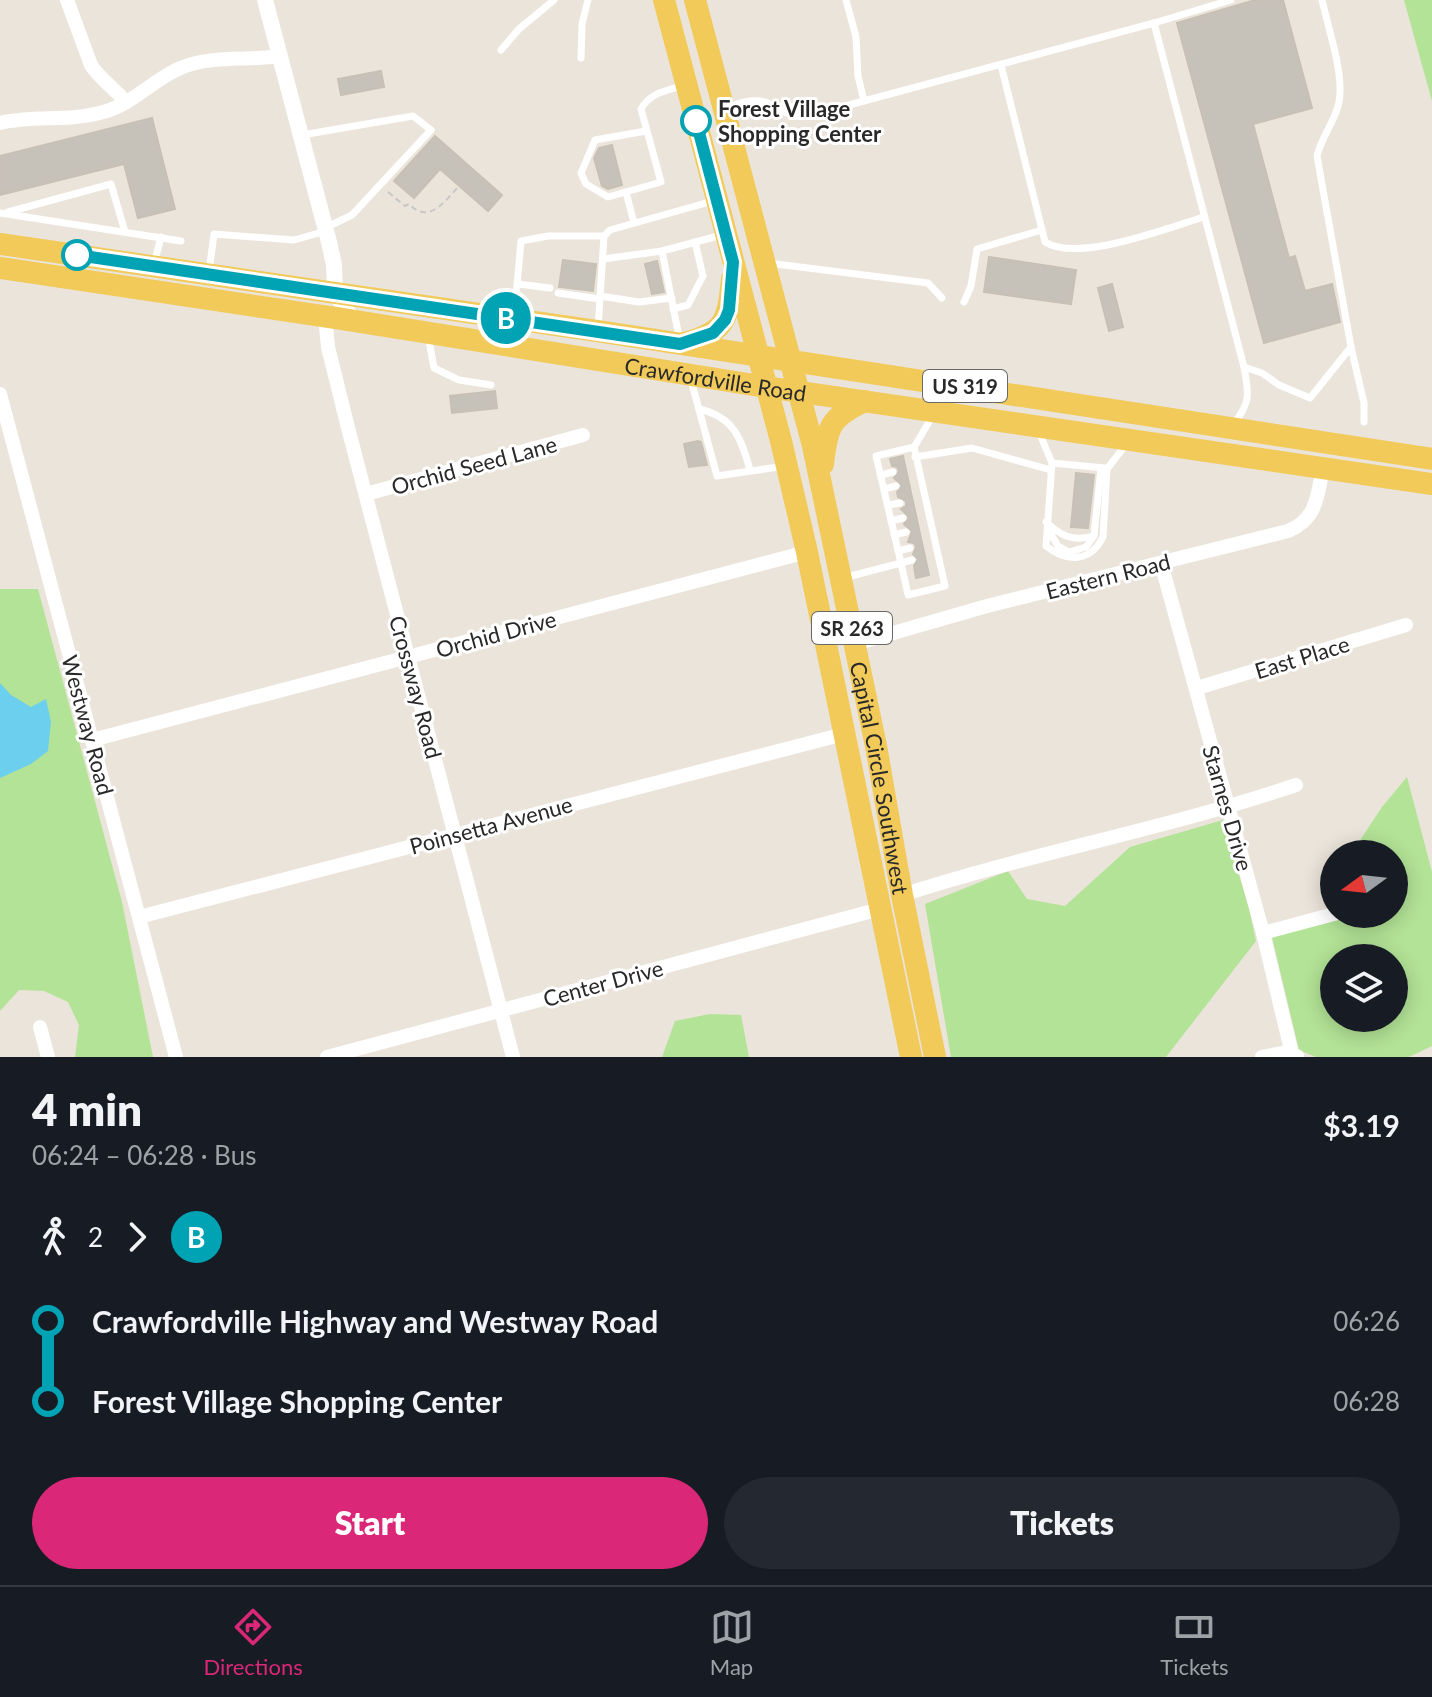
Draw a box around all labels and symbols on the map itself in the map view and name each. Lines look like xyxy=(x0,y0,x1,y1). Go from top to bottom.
place label: Forest Village Shopping Center xyxy=(718,95,882,147)
marker: Forest Village Shopping Center xyxy=(681,106,711,136)
unlabelled marker xyxy=(62,240,92,270)
line badge: B xyxy=(480,292,532,344)
street label: Crawfordville Road xyxy=(623,351,808,406)
road number: US 319 xyxy=(923,370,1007,402)
street label: Orchid Seed Lane xyxy=(388,430,560,500)
street label: Eastern Road xyxy=(1043,548,1173,604)
street label: Orchid Drive xyxy=(433,605,559,663)
road number: SR 263 xyxy=(812,612,892,644)
street label: Crossway Road xyxy=(384,613,448,761)
street label: East Place xyxy=(1251,630,1353,684)
street label: Westway Road xyxy=(56,652,120,798)
street label: Capital Circle Southwest xyxy=(845,659,915,897)
street label: Starnes Drive xyxy=(1197,742,1259,874)
street label: Poinsetta Avenue xyxy=(407,790,575,860)
north arrow xyxy=(1320,840,1408,928)
street label: Center Drive xyxy=(540,954,666,1012)

